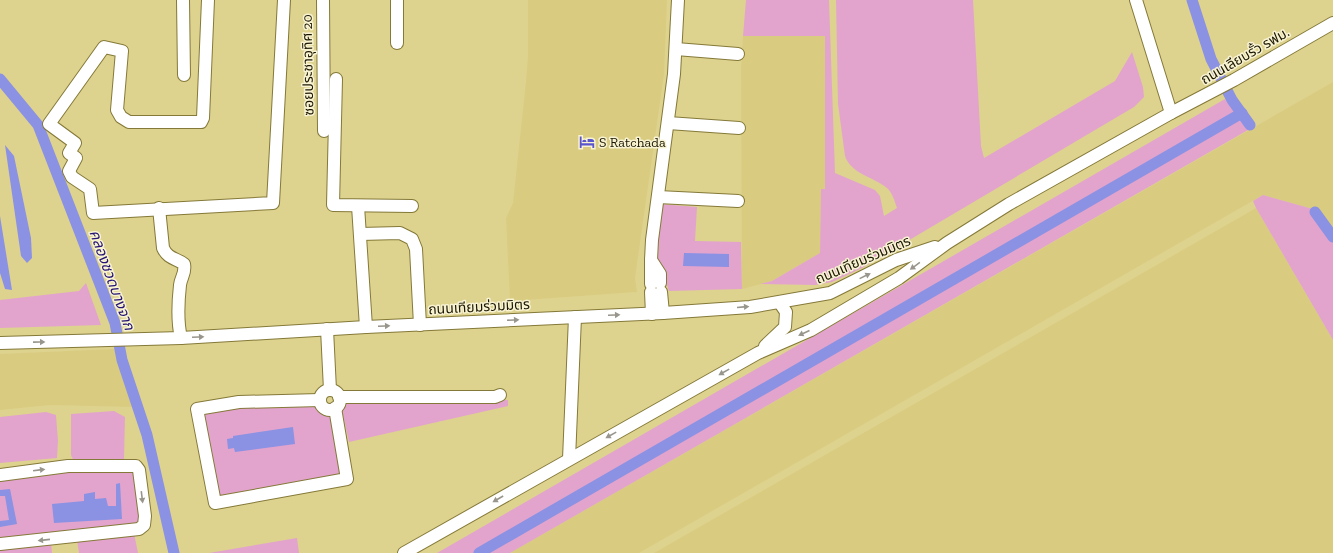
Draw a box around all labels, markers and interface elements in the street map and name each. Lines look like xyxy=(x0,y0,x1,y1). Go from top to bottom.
street label: ซอยประชาอุทิศ 20 xyxy=(299,14,317,116)
street label: ถนนเลียบรั้ว รฟม. xyxy=(1197,23,1292,88)
hotel icon: S Ratchada xyxy=(578,133,596,151)
place label: S Ratchada xyxy=(599,134,666,151)
water label: คลองชวดบางจาก xyxy=(85,227,139,334)
street label: ถนนเทียมร่วมมิตร xyxy=(813,232,913,288)
one-way arrow xyxy=(910,262,921,270)
one-way arrow xyxy=(859,273,871,279)
street label: ถนนเทียมร่วมมิตร xyxy=(428,296,530,318)
one-way arrow xyxy=(737,304,749,311)
one-way arrow xyxy=(608,312,620,319)
one-way arrow xyxy=(507,316,519,323)
one-way arrow xyxy=(378,323,391,329)
one-way arrow xyxy=(798,329,810,336)
one-way arrow xyxy=(192,333,204,340)
one-way arrow xyxy=(33,339,46,345)
one-way arrow xyxy=(718,368,730,375)
one-way arrow xyxy=(605,432,617,439)
one-way arrow xyxy=(33,466,45,473)
one-way arrow xyxy=(139,491,145,503)
one-way arrow xyxy=(492,496,503,502)
one-way arrow xyxy=(38,536,50,543)

